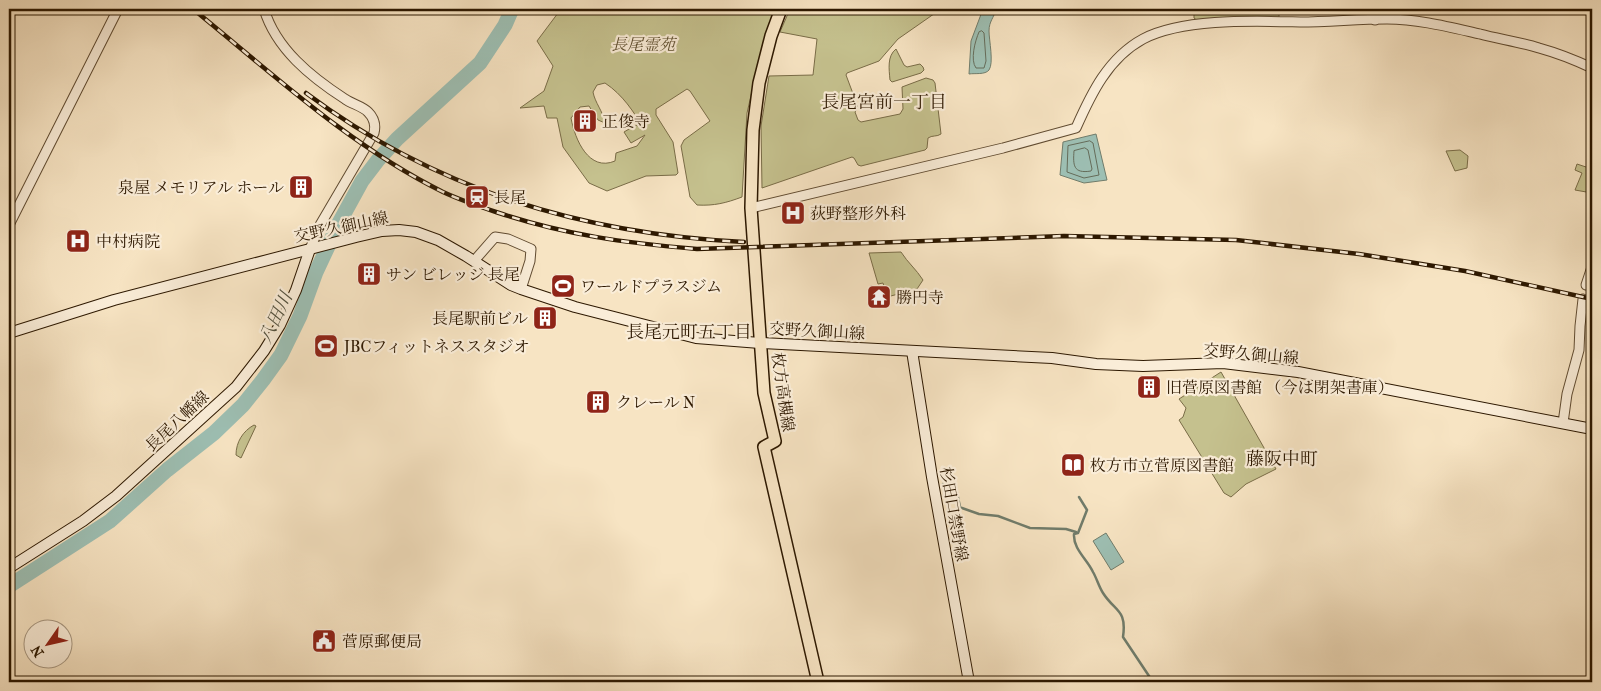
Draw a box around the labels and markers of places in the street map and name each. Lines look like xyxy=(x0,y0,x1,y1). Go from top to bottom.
building icon: 正俊寺 xyxy=(572,108,598,134)
place label: 正俊寺 xyxy=(602,112,650,131)
building icon: 泉屋 メモリアル ホール xyxy=(288,174,314,200)
place label: 泉屋 メモリアル ホール xyxy=(118,178,284,197)
station icon: 長尾 xyxy=(464,184,490,210)
place label: 長尾 xyxy=(494,188,526,207)
hospital icon: 荻野整形外科 xyxy=(780,200,806,226)
place label: 荻野整形外科 xyxy=(810,204,906,223)
hospital icon: 中村病院 xyxy=(65,228,91,254)
place label: 中村病院 xyxy=(96,232,160,251)
building icon: サン ビレッジ 長尾 xyxy=(356,261,382,287)
place label: サン ビレッジ 長尾 xyxy=(386,265,520,284)
sports icon: ワールドプラスジム xyxy=(550,273,576,299)
place label: ワールドプラスジム xyxy=(580,277,722,296)
temple icon: 勝円寺 xyxy=(866,284,892,310)
place label: 勝円寺 xyxy=(896,288,944,307)
building icon: 長尾駅前ビル xyxy=(532,305,558,331)
place label: 長尾駅前ビル xyxy=(432,309,528,328)
sports icon: JBCフィットネススタジオ xyxy=(313,333,339,359)
place label: JBCフィットネススタジオ xyxy=(342,337,530,356)
building icon: 旧菅原図書館 （今は閉架書庫） xyxy=(1136,374,1162,400)
place label: 旧菅原図書館 （今は閉架書庫） xyxy=(1166,378,1393,397)
building icon: クレール N xyxy=(585,389,611,415)
place label: クレール N xyxy=(616,393,695,412)
library icon: 枚方市立菅原図書館 xyxy=(1060,452,1086,478)
place label: 枚方市立菅原図書館 xyxy=(1090,456,1234,475)
public building icon: 菅原郵便局 xyxy=(311,628,337,654)
place label: 菅原郵便局 xyxy=(342,632,422,651)

